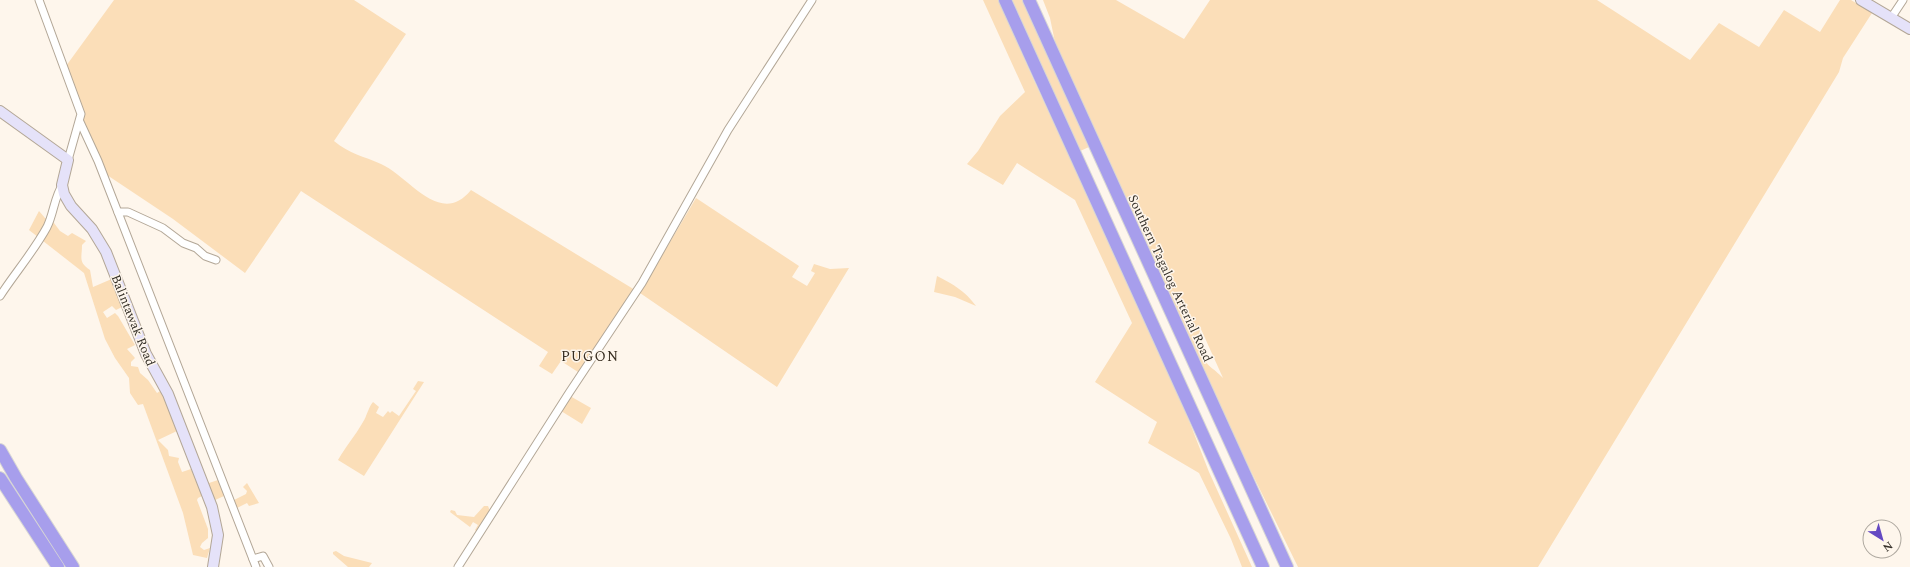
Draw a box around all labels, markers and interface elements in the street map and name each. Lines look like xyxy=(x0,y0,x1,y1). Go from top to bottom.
street label: Southern Tagalog Arterial Road xyxy=(1122,191,1218,365)
street label: Balintawak Road xyxy=(106,272,161,369)
district label: PUGON xyxy=(561,346,619,367)
north arrow xyxy=(1862,519,1902,559)
text: N xyxy=(1879,537,1896,556)

